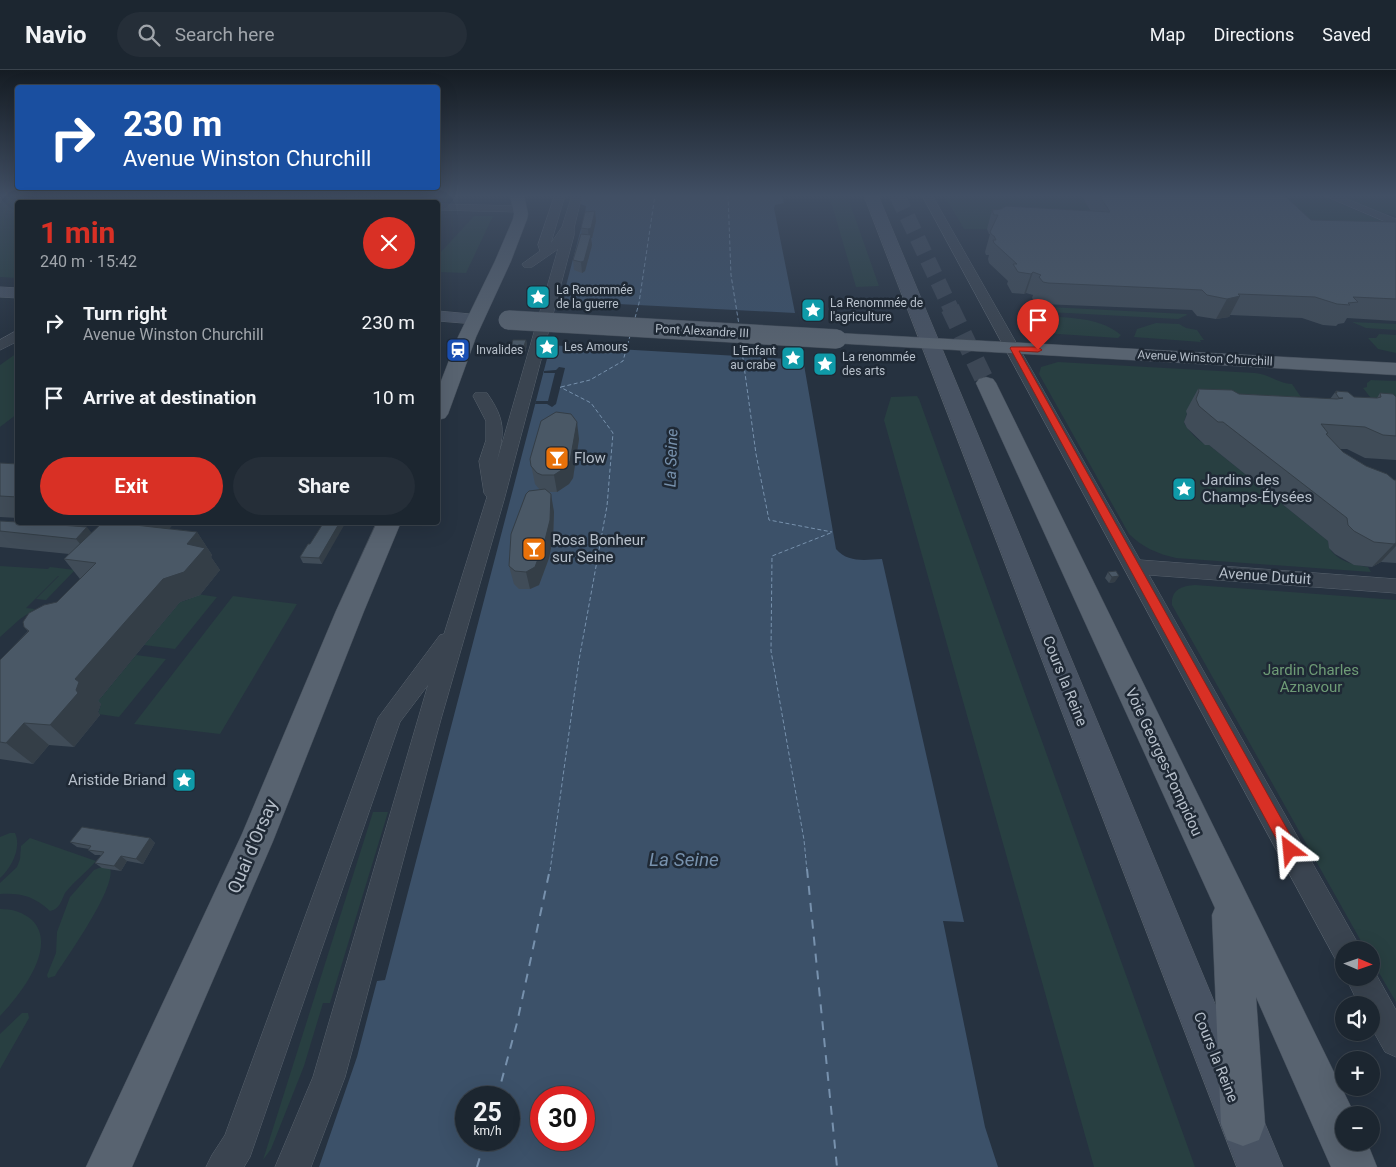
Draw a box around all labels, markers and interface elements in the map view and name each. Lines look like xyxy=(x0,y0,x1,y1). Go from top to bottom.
search box xyxy=(117,12,467,57)
text: Navio xyxy=(25,21,87,49)
icon: search xyxy=(135,21,163,49)
text: Search here xyxy=(175,23,275,46)
text: Map xyxy=(1150,24,1185,45)
text: Directions xyxy=(1213,24,1294,45)
text: Saved xyxy=(1322,24,1371,45)
text: 230 m xyxy=(123,104,222,145)
icon: right xyxy=(40,105,105,170)
text: Avenue Winston Churchill xyxy=(123,146,371,171)
text: 1 min xyxy=(40,215,115,250)
button: close xyxy=(363,217,415,269)
text: 240 m · 15:42 xyxy=(40,252,137,271)
place label: La Renommée de la guerre xyxy=(556,283,633,311)
place icon: La Renommée de la guerre xyxy=(525,284,551,310)
place label: La Renommée de l'agriculture xyxy=(830,296,923,324)
place icon: La Renommée de l'agriculture xyxy=(800,297,826,323)
pin xyxy=(1017,299,1059,350)
text: Turn right xyxy=(83,302,167,325)
icon: arrive xyxy=(1024,306,1052,334)
icon: right xyxy=(40,309,68,337)
text: 230 m xyxy=(362,311,415,334)
street label: Pont Alexandre III xyxy=(655,322,749,340)
text: Avenue Winston Churchill xyxy=(83,325,264,344)
place icon: Les Amours xyxy=(534,334,560,360)
station icon: Invalides xyxy=(445,337,471,363)
place label: Les Amours xyxy=(564,340,628,354)
place label: Invalides xyxy=(476,343,523,357)
place label: L'Enfant au crabe xyxy=(730,344,776,372)
place icon: L'Enfant au crabe xyxy=(780,345,806,371)
street label: Avenue Winston Churchill xyxy=(1137,347,1273,369)
place label: La renommée des arts xyxy=(842,350,916,378)
place icon: La renommée des arts xyxy=(812,351,838,377)
icon: arrive xyxy=(40,384,68,412)
text: Arrive at destination xyxy=(83,386,256,409)
text: 10 m xyxy=(372,386,415,409)
water label: La Seine xyxy=(660,428,682,488)
bar icon: Flow xyxy=(544,445,570,471)
place label: Flow xyxy=(574,449,606,467)
button: Exit xyxy=(40,457,223,515)
button: Share xyxy=(233,457,415,515)
place label: Jardins des Champs-Élysées xyxy=(1202,471,1312,506)
place icon: Jardins des Champs-Élysées xyxy=(1171,476,1197,502)
place label: Rosa Bonheur sur Seine xyxy=(552,531,645,566)
bar icon: Rosa Bonheur sur Seine xyxy=(521,536,547,562)
street label: Avenue Dutuit xyxy=(1218,564,1312,588)
street label: Cours la Reine xyxy=(1039,633,1091,729)
park label: Jardin Charles Aznavour xyxy=(1263,661,1359,696)
street label: Voie Georges-Pompidou xyxy=(1122,685,1206,839)
place icon: Aristide Briand xyxy=(171,767,197,793)
place label: Aristide Briand xyxy=(68,771,166,789)
street label: Quai d'Orsay xyxy=(223,795,281,896)
position arrow xyxy=(1263,823,1315,875)
water label: La Seine xyxy=(649,848,719,871)
north arrow xyxy=(1335,941,1380,986)
map controls xyxy=(1335,941,1380,1151)
button: sound xyxy=(1335,996,1380,1041)
street label: Cours la Reine xyxy=(1190,1009,1242,1105)
button: + xyxy=(1335,1051,1380,1096)
speed limit sign: 30 xyxy=(530,1086,595,1151)
text: 25 xyxy=(473,1098,502,1127)
button: − xyxy=(1335,1106,1380,1151)
text: km/h xyxy=(473,1124,502,1138)

